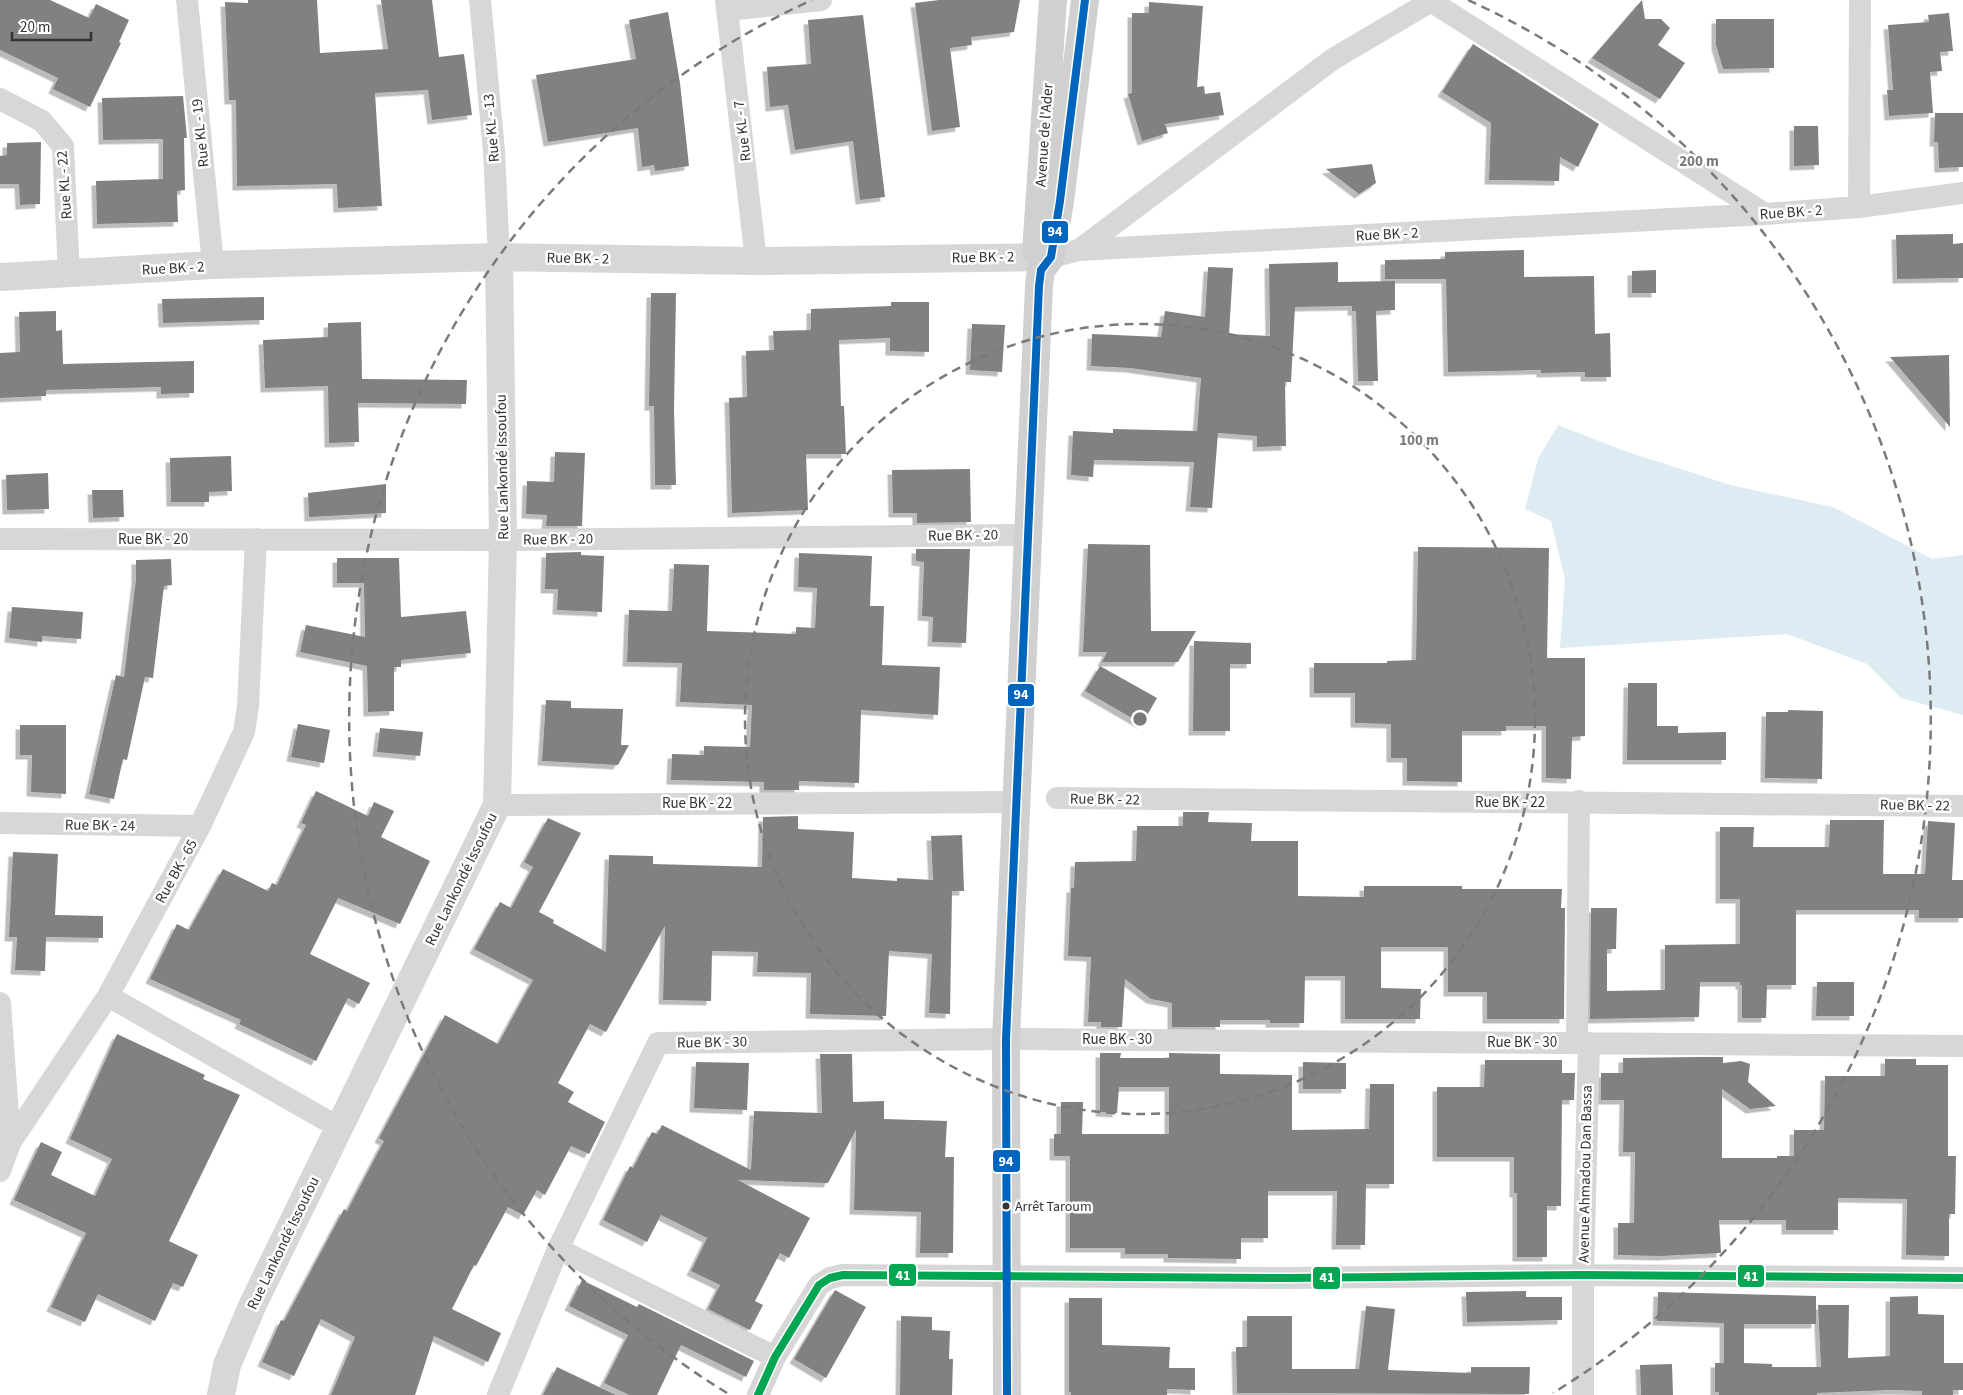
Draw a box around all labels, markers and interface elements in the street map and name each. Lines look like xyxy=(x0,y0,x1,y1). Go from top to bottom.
scale bar xyxy=(12,10,91,42)
text: 20 m xyxy=(20,17,50,38)
street label: Avenue de l'Ader xyxy=(1030,82,1059,188)
street label: Rue KL - 13 xyxy=(478,93,505,163)
street label: Rue KL - 19 xyxy=(186,98,215,168)
street label: Rue KL - 7 xyxy=(728,99,757,163)
street label: Rue KL - 22 xyxy=(52,150,77,220)
text: 200 m xyxy=(1679,151,1719,172)
street label: Rue BK - 2 xyxy=(1759,200,1823,225)
line badge: 94 xyxy=(1041,220,1069,244)
text: 94 xyxy=(1048,222,1063,242)
street label: Rue BK - 2 xyxy=(1355,222,1419,247)
street label: Rue BK - 2 xyxy=(951,246,1015,269)
street label: Rue BK - 2 xyxy=(546,247,610,270)
street label: Rue BK - 2 xyxy=(141,256,205,281)
street label: Rue Lankondé Issoufou xyxy=(491,394,514,540)
text: 100 m xyxy=(1399,430,1439,451)
street label: Rue BK - 20 xyxy=(928,524,998,547)
street label: Rue BK - 20 xyxy=(523,528,593,551)
street label: Rue BK - 20 xyxy=(118,529,188,550)
line badge: 94 xyxy=(1007,683,1035,707)
text: 94 xyxy=(1014,685,1029,705)
centre of rings xyxy=(1131,710,1149,728)
street label: Rue BK - 22 xyxy=(1070,788,1140,811)
street label: Rue BK - 22 xyxy=(1475,792,1545,813)
street label: Rue BK - 22 xyxy=(662,793,732,814)
street label: Rue BK - 22 xyxy=(1880,794,1950,817)
street label: Rue Lankondé Issoufou xyxy=(420,809,503,949)
street label: Rue BK - 24 xyxy=(65,814,136,837)
street label: Rue BK - 65 xyxy=(150,835,203,907)
street label: Rue BK - 30 xyxy=(1082,1029,1152,1050)
street label: Rue BK - 30 xyxy=(677,1031,747,1054)
street label: Rue BK - 30 xyxy=(1487,1032,1557,1053)
street label: Avenue Ahmadou Dan Bassa xyxy=(1573,1085,1598,1263)
line badge: 94 xyxy=(992,1149,1021,1173)
text: 94 xyxy=(999,1152,1014,1172)
street label: Rue Lankondé Issoufou xyxy=(242,1173,325,1313)
place label: Arrêt Taroum xyxy=(1015,1197,1092,1217)
marker: Arrêt Taroum xyxy=(1001,1201,1011,1211)
line badge: 41 xyxy=(888,1263,917,1287)
line badge: 41 xyxy=(1737,1264,1765,1288)
text: 41 xyxy=(896,1266,910,1286)
line badge: 41 xyxy=(1312,1266,1341,1290)
text: 41 xyxy=(1744,1267,1758,1287)
text: 41 xyxy=(1320,1268,1334,1288)

